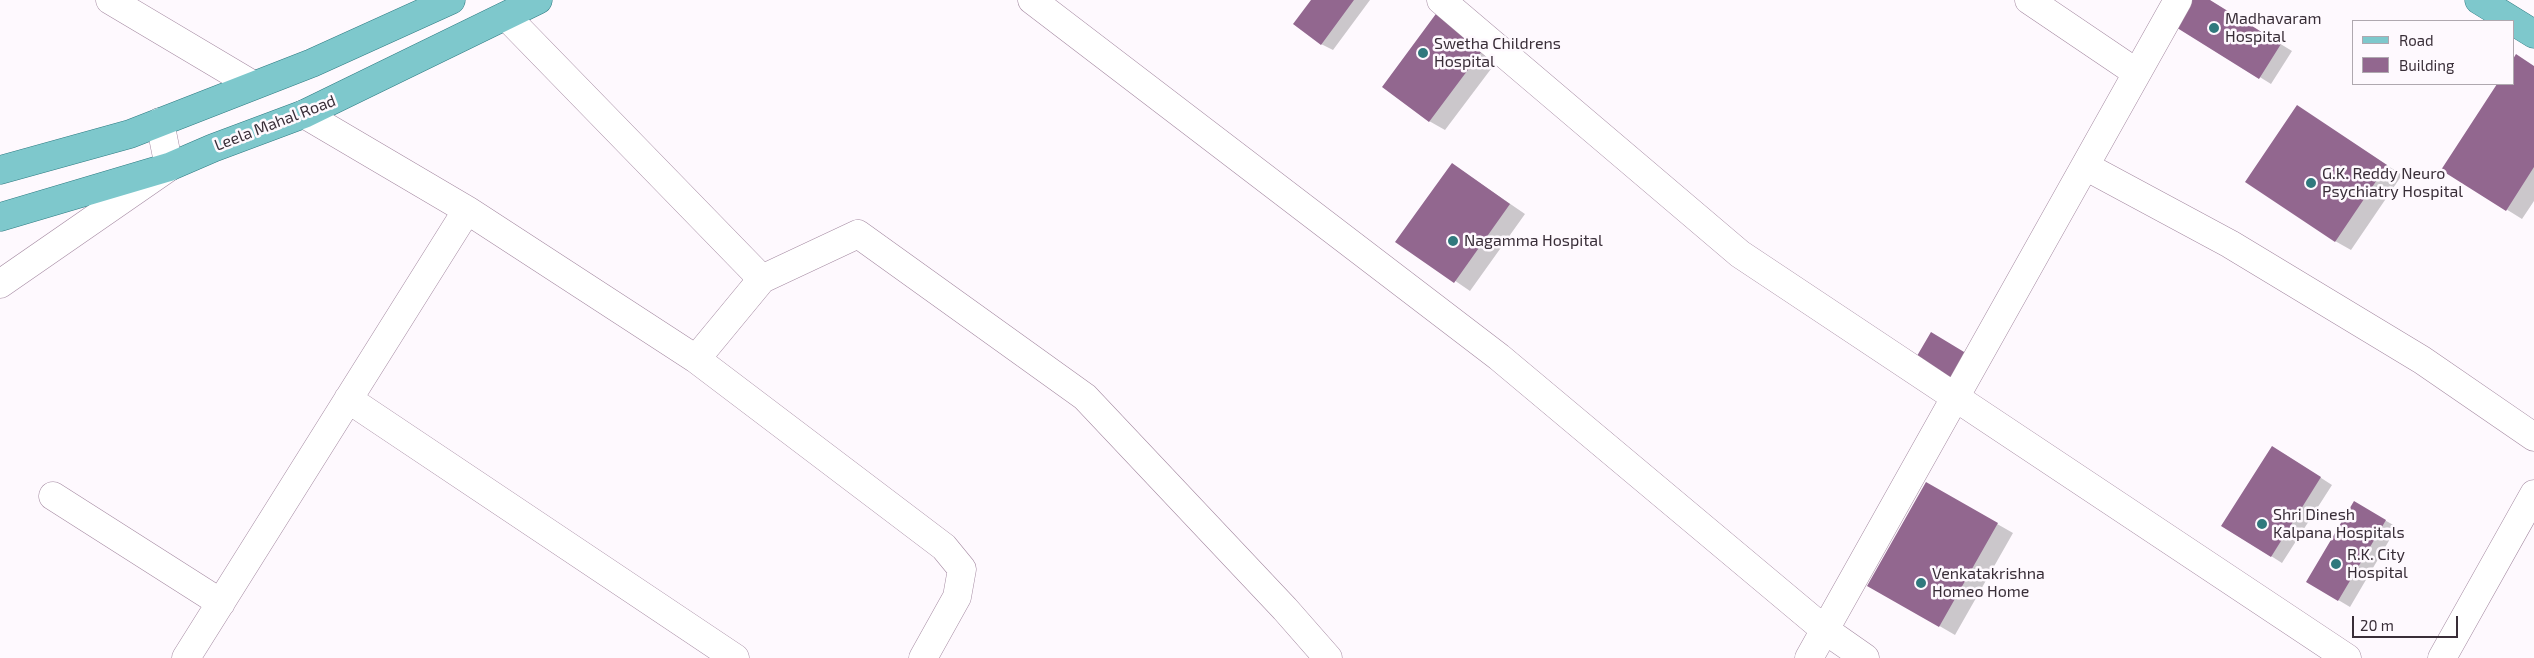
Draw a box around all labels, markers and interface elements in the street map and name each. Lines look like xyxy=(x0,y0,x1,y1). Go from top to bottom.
place label: Madhavaram Hospital xyxy=(2225,9,2321,47)
legend xyxy=(2352,20,2514,85)
marker: Madhavaram Hospital xyxy=(2207,21,2221,35)
text: Road xyxy=(2399,31,2434,49)
place label: Swetha Childrens Hospital xyxy=(1434,34,1561,72)
marker: Swetha Childrens Hospital xyxy=(1416,46,1430,60)
text: Building xyxy=(2399,56,2454,74)
street label: Leela Mahal Road xyxy=(212,91,338,155)
place label: G.K. Reddy Neuro Psychiatry Hospital xyxy=(2322,164,2463,202)
marker: G.K. Reddy Neuro Psychiatry Hospital xyxy=(2304,176,2318,190)
place label: Nagamma Hospital xyxy=(1464,231,1603,251)
marker: Nagamma Hospital xyxy=(1446,234,1460,248)
place label: Shri Dinesh Kalpana Hospitals xyxy=(2273,505,2405,543)
marker: Shri Dinesh Kalpana Hospitals xyxy=(2255,517,2269,531)
place label: R.K. City Hospital xyxy=(2347,545,2408,583)
marker: R.K. City Hospital xyxy=(2329,557,2343,571)
place label: Venkatakrishna Homeo Home xyxy=(1932,564,2045,602)
marker: Venkatakrishna Homeo Home xyxy=(1914,576,1928,590)
scale bar xyxy=(2354,606,2460,638)
text: 20 m xyxy=(2360,616,2394,634)

